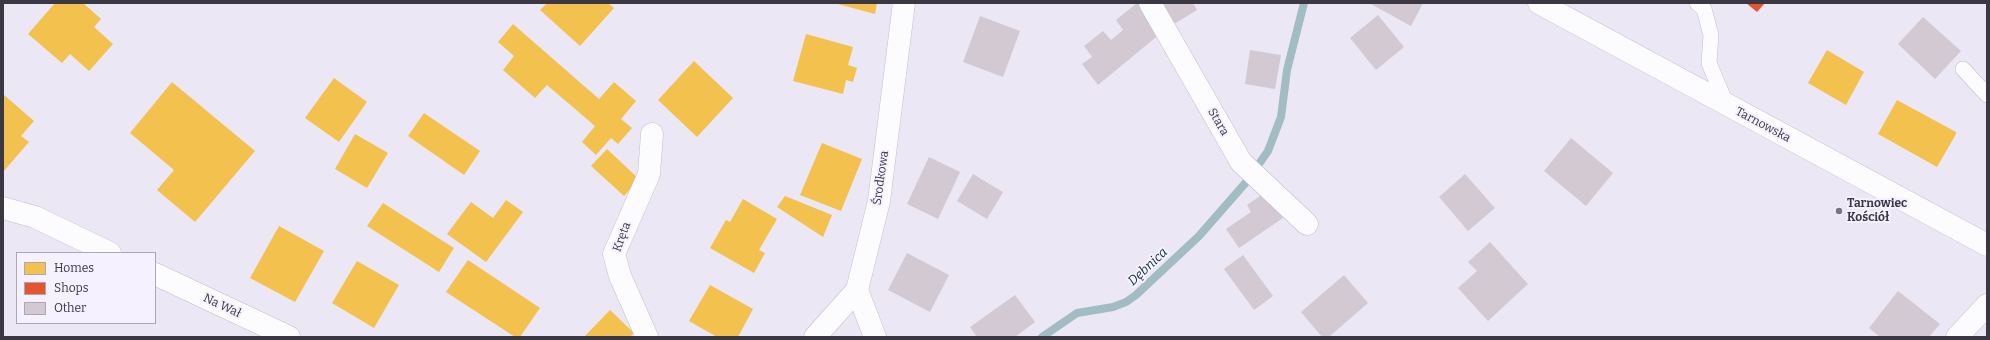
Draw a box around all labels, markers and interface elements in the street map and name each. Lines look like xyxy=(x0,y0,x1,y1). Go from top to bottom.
street label: Tarnowska xyxy=(1733,104,1793,146)
street label: Stara xyxy=(1204,106,1232,138)
street label: Środkowa xyxy=(870,150,892,206)
place label: Tarnowiec Kościół xyxy=(1847,197,1907,225)
marker: Tarnowiec Kościół xyxy=(1834,206,1844,216)
street label: Kręta xyxy=(610,220,634,254)
water label: Dębnica xyxy=(1125,245,1171,289)
legend xyxy=(16,252,156,324)
text: Homes xyxy=(54,261,94,275)
text: Shops xyxy=(54,281,88,295)
street label: Na Wał xyxy=(201,291,243,321)
text: Other xyxy=(54,301,86,315)

